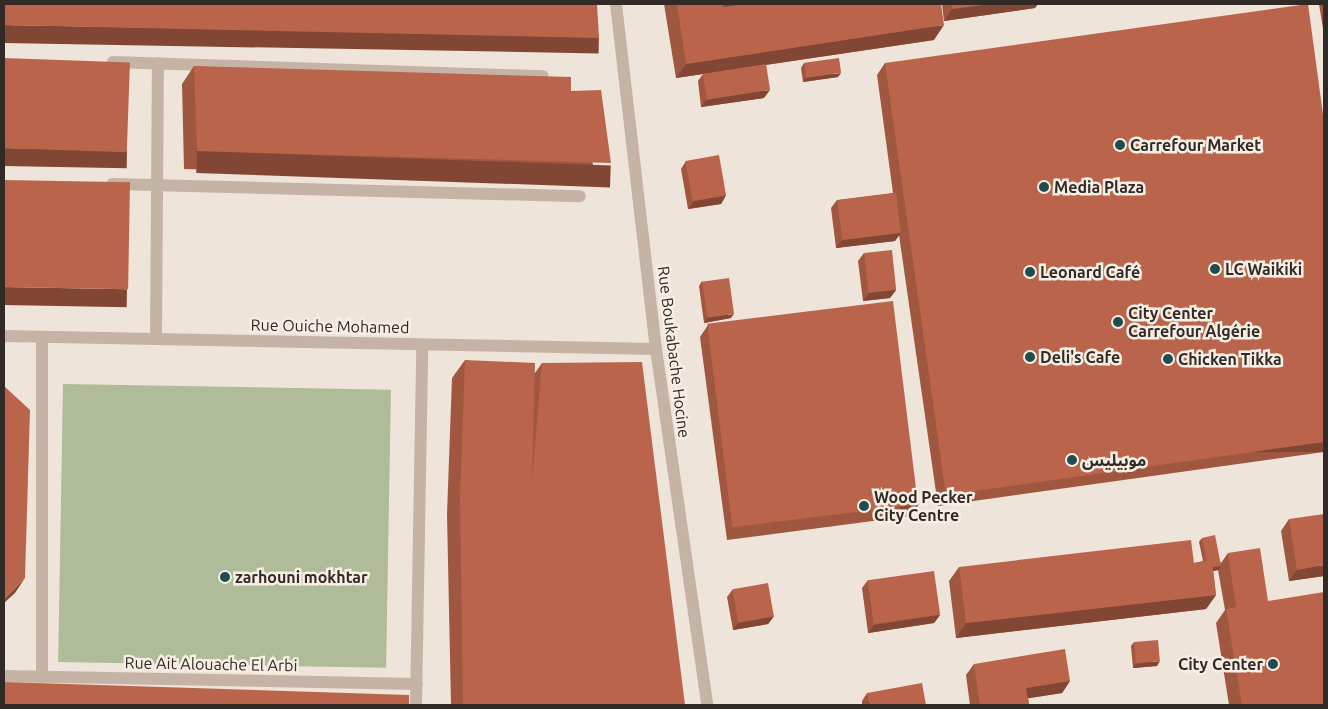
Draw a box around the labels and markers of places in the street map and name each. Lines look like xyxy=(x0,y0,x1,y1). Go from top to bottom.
place label: Carrefour Market xyxy=(1130,135,1261,155)
marker: Carrefour Market xyxy=(1114,139,1126,151)
place label: Media Plaza xyxy=(1054,177,1144,197)
marker: Media Plaza xyxy=(1038,181,1050,193)
place label: LC Waikiki xyxy=(1225,259,1302,279)
place label: Leonard Café xyxy=(1040,262,1140,282)
marker: LC Waikiki xyxy=(1209,263,1221,275)
marker: Leonard Café xyxy=(1024,266,1036,278)
place label: City Center Carrefour Algérie xyxy=(1128,303,1260,341)
marker: City Center Carrefour Algérie xyxy=(1112,316,1124,328)
place label: Deli's Cafe xyxy=(1040,347,1120,367)
place label: Chicken Tikka xyxy=(1178,349,1282,369)
marker: Deli's Cafe xyxy=(1024,351,1036,363)
marker: Chicken Tikka xyxy=(1162,353,1174,365)
place label: موبيليس xyxy=(1082,450,1146,470)
marker: موبيليس xyxy=(1066,454,1078,466)
place label: Wood Pecker City Centre xyxy=(874,487,972,525)
marker: Wood Pecker City Centre xyxy=(858,500,870,512)
place label: zarhouni mokhtar xyxy=(235,567,368,587)
marker: zarhouni mokhtar xyxy=(219,571,231,583)
place label: City Center xyxy=(1178,654,1263,674)
marker: City Center xyxy=(1267,658,1279,670)

